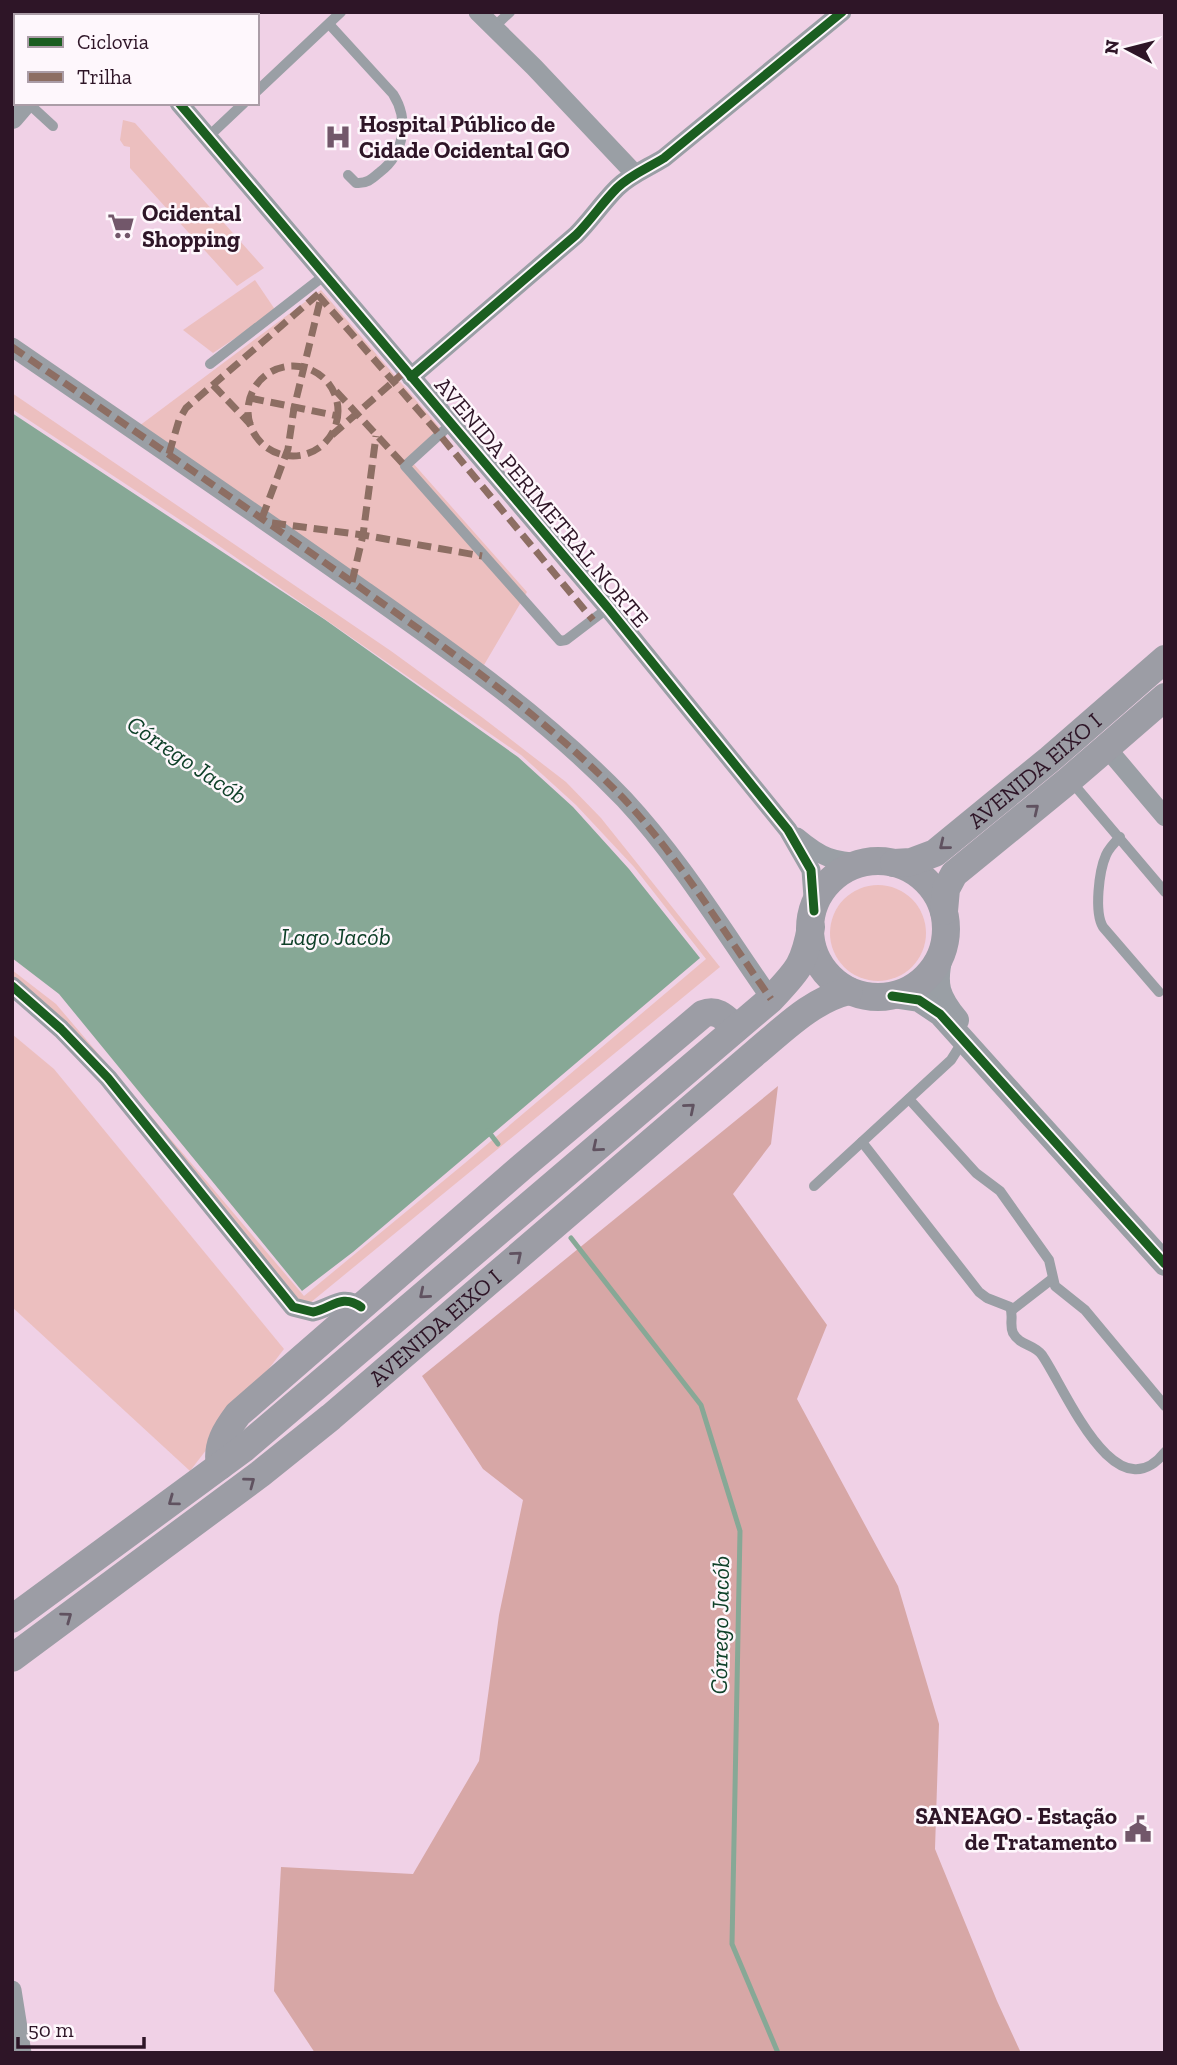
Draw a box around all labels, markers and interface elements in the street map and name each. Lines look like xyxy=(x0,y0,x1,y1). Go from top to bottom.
legend xyxy=(14,14,259,105)
north arrow xyxy=(1093,14,1163,84)
text: Ciclovia xyxy=(77,29,149,54)
text: N xyxy=(1099,38,1124,56)
text: Trilha xyxy=(77,64,132,89)
place label: Hospital Público de Cidade Ocidental GO xyxy=(359,110,570,164)
hospital icon: Hospital Público de Cidade Ocidental GO xyxy=(323,122,353,152)
place label: Ocidental Shopping xyxy=(142,199,242,253)
supermarket icon: Ocidental Shopping xyxy=(106,211,136,241)
street label: AVENIDA PERIMETRAL NORTE xyxy=(429,371,655,633)
street label: AVENIDA EIXO I xyxy=(962,707,1107,834)
water label: Córrego Jacób xyxy=(122,709,253,810)
one-way arrow xyxy=(1025,805,1038,817)
one-way arrow xyxy=(940,837,953,849)
water label: Lago Jacób xyxy=(281,922,391,951)
one-way arrow xyxy=(682,1104,695,1116)
one-way arrow xyxy=(592,1139,605,1151)
one-way arrow xyxy=(509,1252,522,1264)
street label: AVENIDA EIXO I xyxy=(363,1263,507,1392)
one-way arrow xyxy=(419,1286,432,1298)
one-way arrow xyxy=(242,1478,255,1490)
one-way arrow xyxy=(168,1493,181,1505)
water label: Córrego Jacób xyxy=(704,1555,735,1695)
one-way arrow xyxy=(59,1613,72,1626)
place label: SANEAGO - Estação de Tratamento xyxy=(915,1802,1117,1856)
public building icon: SANEAGO - Estação de Tratamento xyxy=(1123,1814,1153,1844)
scale bar xyxy=(18,2006,144,2050)
text: 50 m xyxy=(28,2017,74,2042)

